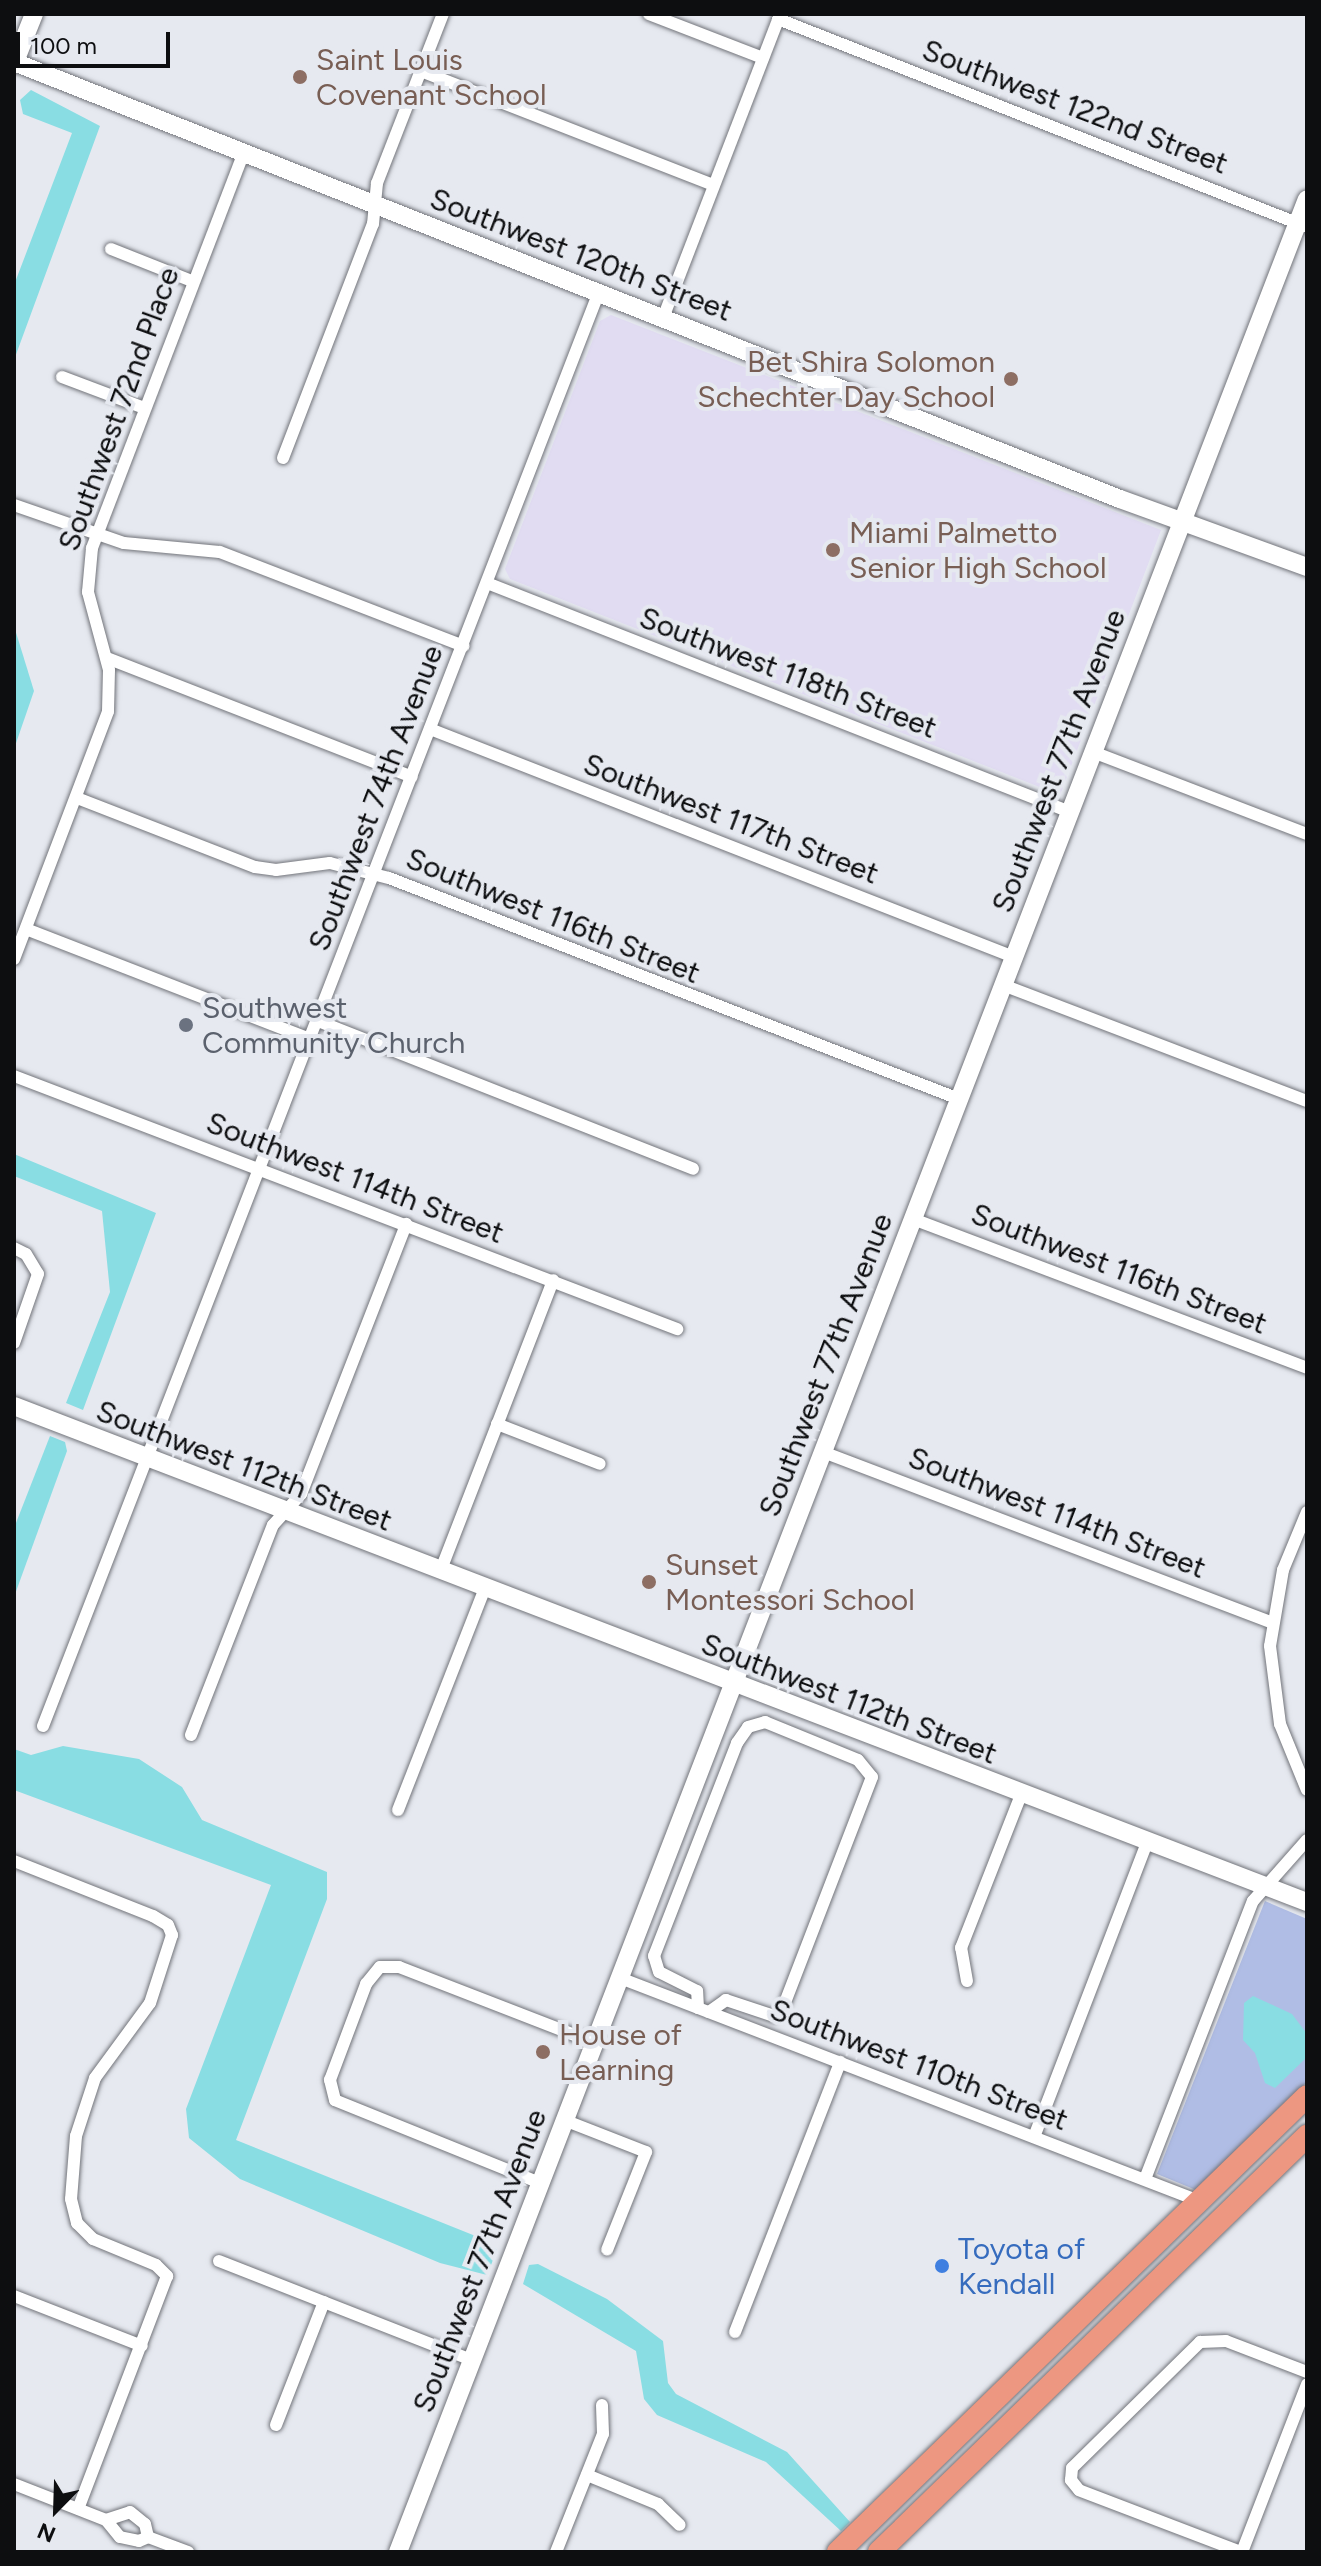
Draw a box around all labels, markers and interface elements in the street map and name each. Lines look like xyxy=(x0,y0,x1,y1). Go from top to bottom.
scale bar xyxy=(20,16,174,66)
text: 100 m xyxy=(30,31,97,60)
street label: Southwest 122nd Street xyxy=(917,32,1233,182)
place label: Saint Louis Covenant School xyxy=(316,42,547,112)
marker: Saint Louis Covenant School xyxy=(291,68,309,86)
street label: Southwest 120th Street xyxy=(425,181,737,329)
street label: Southwest 72nd Place xyxy=(51,262,187,556)
place label: Bet Shira Solomon Schechter Day School xyxy=(697,344,995,414)
marker: Bet Shira Solomon Schechter Day School xyxy=(1002,370,1020,388)
place label: Miami Palmetto Senior High School xyxy=(849,515,1106,586)
marker: Miami Palmetto Senior High School xyxy=(824,541,842,559)
street label: Southwest 118th Street xyxy=(634,600,942,746)
street label: Southwest 77th Avenue xyxy=(985,604,1133,918)
street label: Southwest 74th Avenue xyxy=(301,640,451,956)
street label: Southwest 117th Street xyxy=(578,746,884,892)
street label: Southwest 116th Street xyxy=(401,841,705,991)
place label: Southwest Community Church xyxy=(202,990,465,1060)
marker: Southwest Community Church xyxy=(177,1016,195,1034)
street label: Southwest 114th Street xyxy=(201,1105,509,1251)
street label: Southwest 116th Street xyxy=(966,1196,1272,1342)
street label: Southwest 77th Avenue xyxy=(752,1208,900,1522)
street label: Southwest 112th Street xyxy=(91,1393,397,1539)
street label: Southwest 114th Street xyxy=(903,1440,1211,1586)
place label: Sunset Montessori School xyxy=(665,1547,915,1618)
marker: Sunset Montessori School xyxy=(640,1573,658,1591)
street label: Southwest 112th Street xyxy=(696,1626,1002,1772)
street label: Southwest 110th Street xyxy=(765,1992,1073,2138)
place label: House of Learning xyxy=(559,2017,682,2088)
marker: House of Learning xyxy=(534,2043,552,2061)
street label: Southwest 77th Avenue xyxy=(406,2104,554,2418)
place label: Toyota of Kendall xyxy=(958,2231,1085,2302)
marker: Toyota of Kendall xyxy=(933,2257,951,2275)
north arrow xyxy=(16,2470,96,2550)
text: N xyxy=(33,2517,60,2548)

